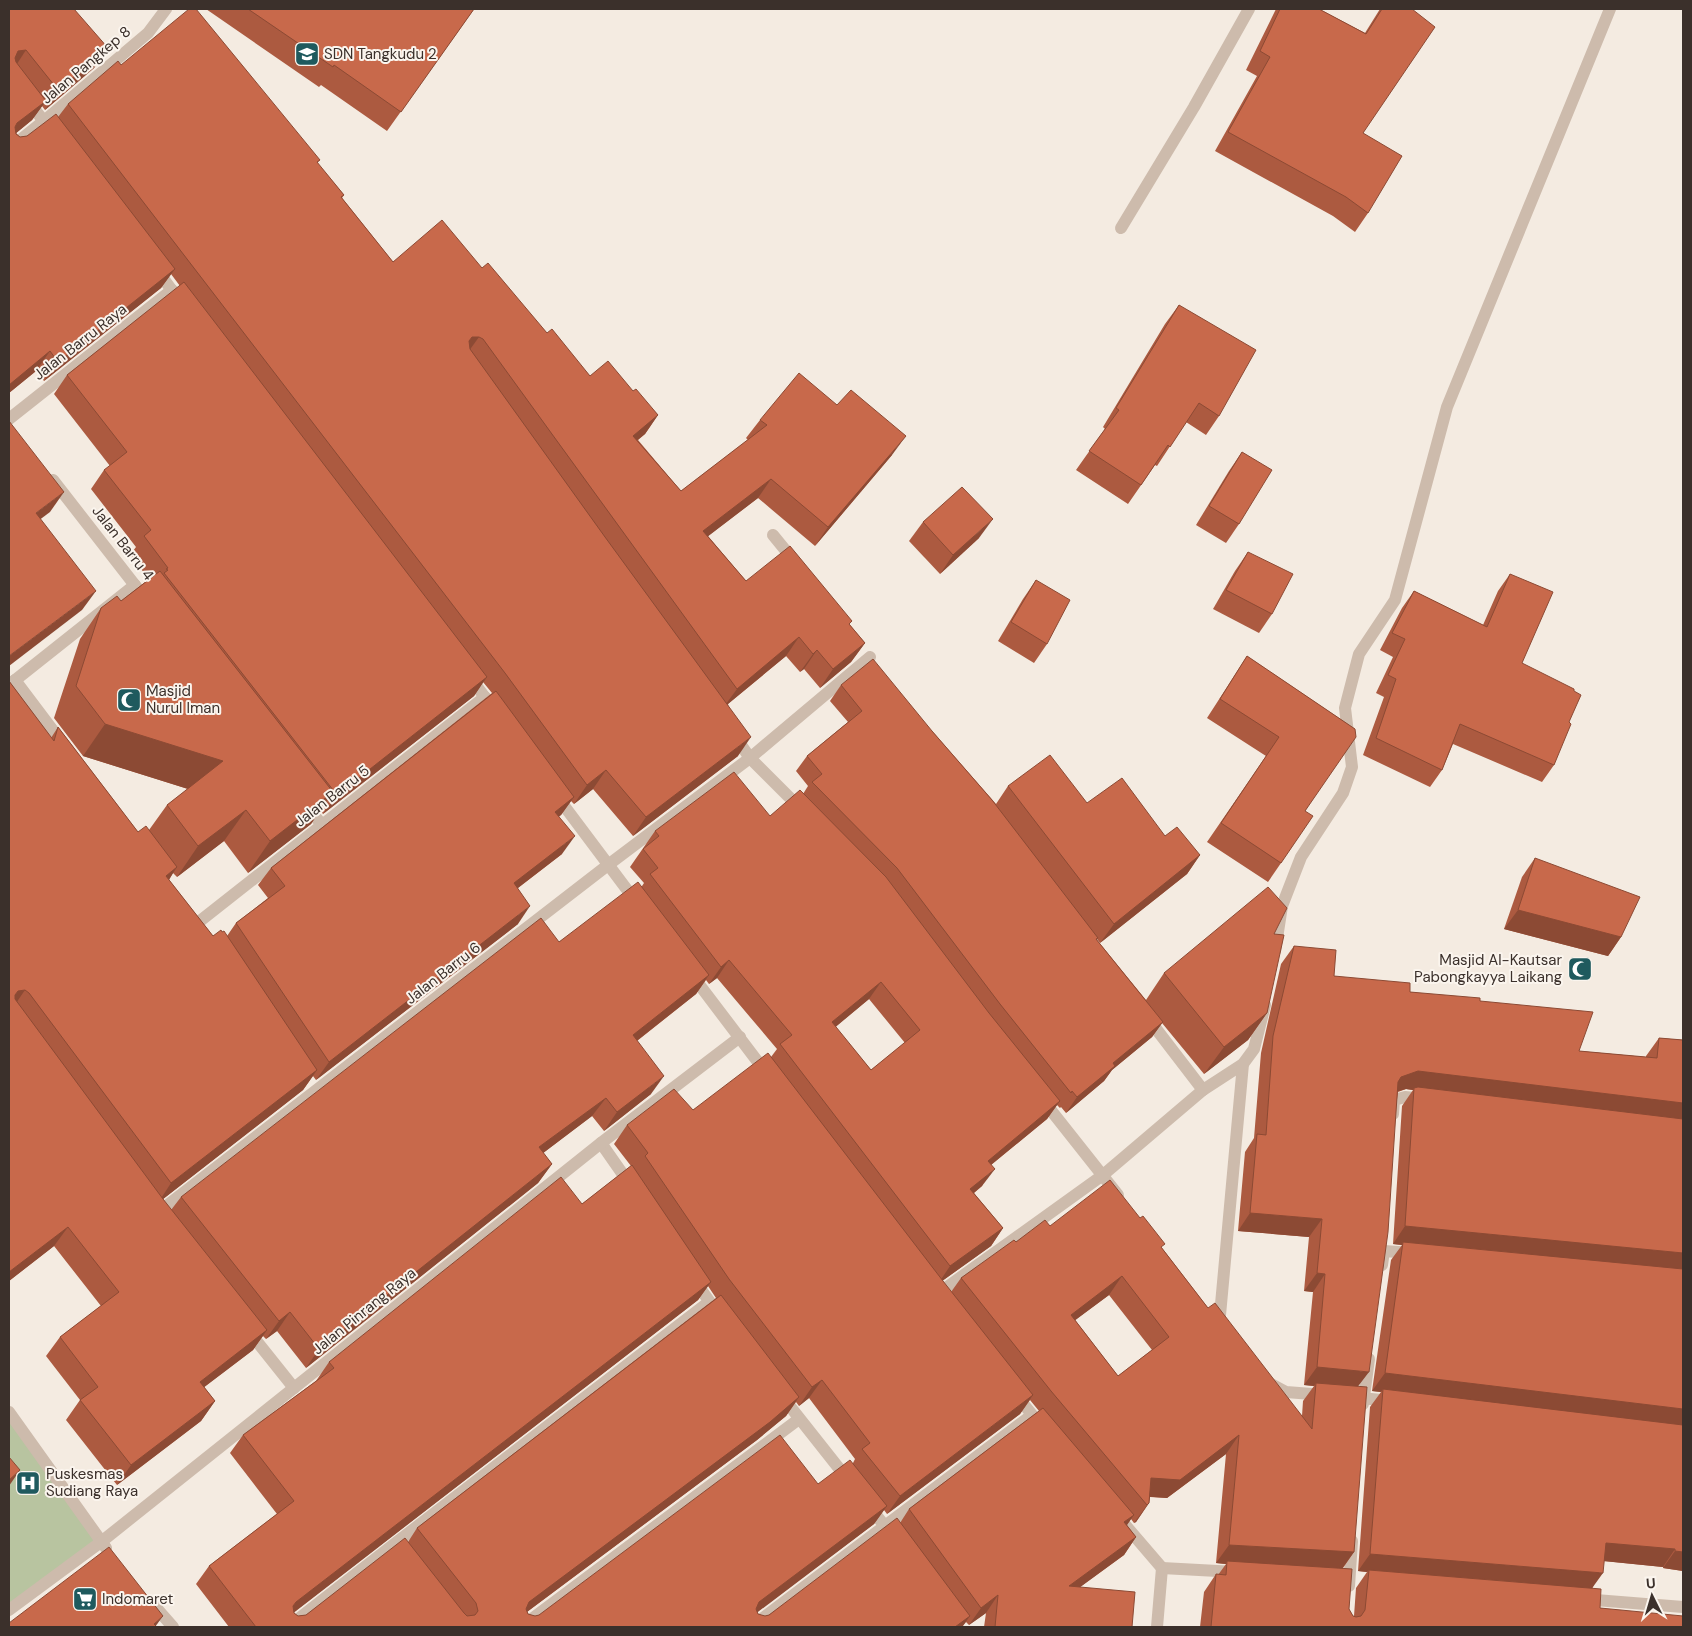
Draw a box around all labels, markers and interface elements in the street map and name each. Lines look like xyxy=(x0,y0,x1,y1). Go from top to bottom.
street label: Jalan Pangkep 8 xyxy=(37,22,135,108)
school or university icon: SDN Tangkudu 2 xyxy=(294,41,320,67)
place label: SDN Tangkudu 2 xyxy=(324,44,437,64)
street label: Jalan Barru Raya xyxy=(29,299,131,385)
street label: Jalan Barru 4 xyxy=(87,501,159,585)
place label: Masjid Nurul Iman xyxy=(146,681,220,718)
mosque icon: Masjid Nurul Iman xyxy=(116,687,142,713)
street label: Jalan Barru 5 xyxy=(290,760,374,832)
street label: Jalan Barru 6 xyxy=(401,937,485,1009)
place label: Masjid Al-Kautsar Pabongkayya Laikang xyxy=(1414,950,1562,987)
mosque icon: Masjid Al-Kautsar Pabongkayya Laikang xyxy=(1567,956,1593,982)
street label: Jalan Pinrang Raya xyxy=(308,1263,420,1359)
place label: Puskesmas Sudiang Raya xyxy=(46,1464,138,1501)
hospital icon: Puskesmas Sudiang Raya xyxy=(15,1470,41,1496)
north arrow xyxy=(1627,1571,1677,1621)
text: U xyxy=(1645,1574,1656,1592)
supermarket icon: Indomaret xyxy=(72,1586,98,1612)
place label: Indomaret xyxy=(102,1589,173,1609)

